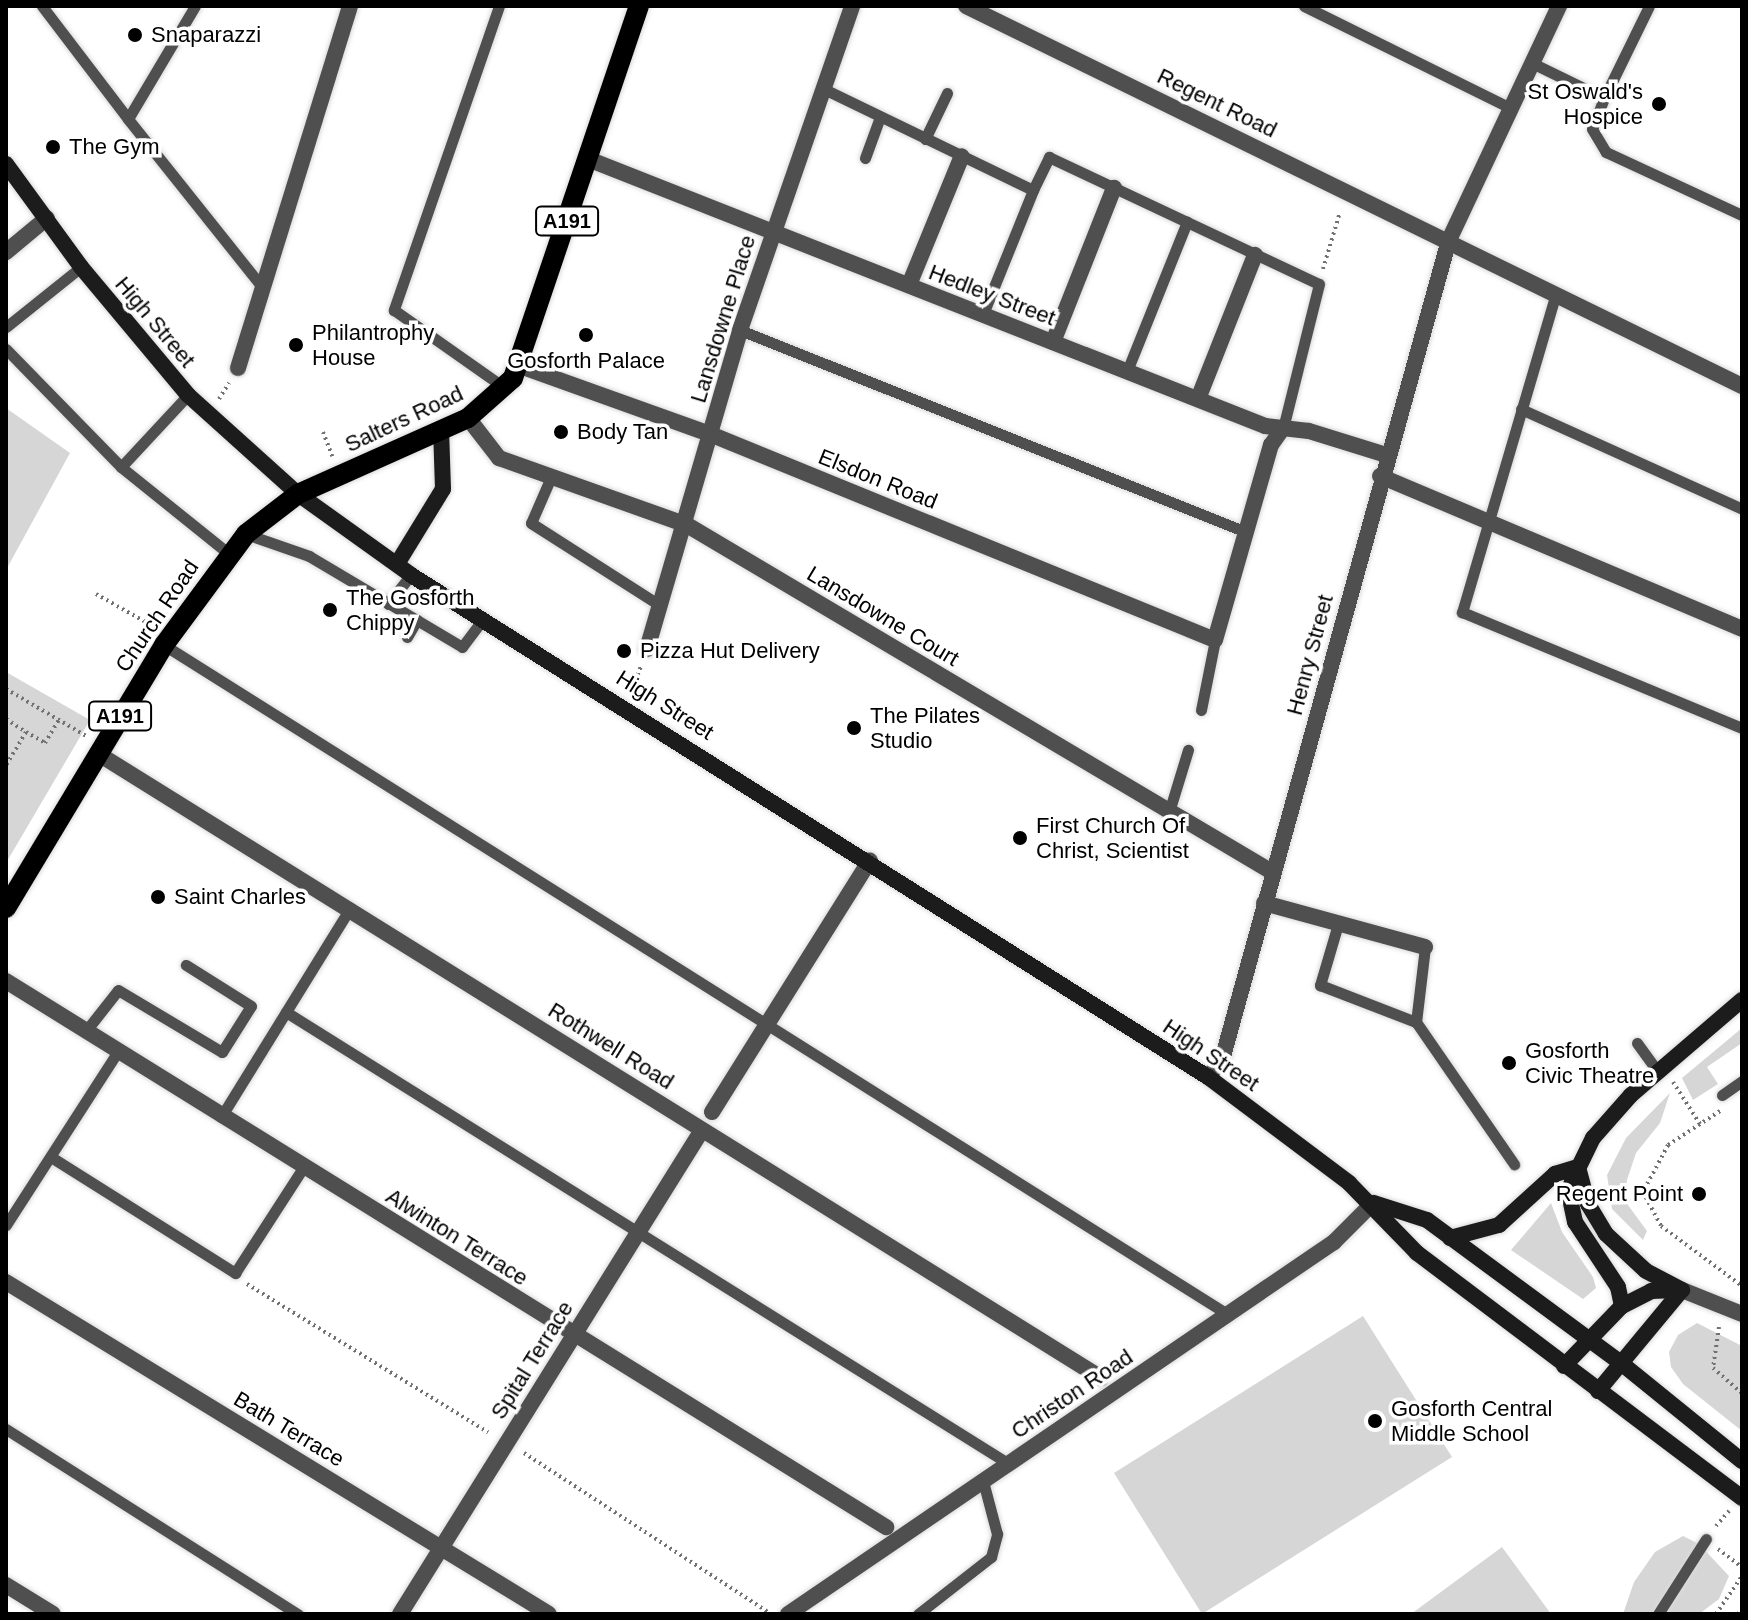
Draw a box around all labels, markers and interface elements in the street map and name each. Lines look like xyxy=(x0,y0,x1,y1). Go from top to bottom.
place label: Snaparazzi xyxy=(151,22,261,48)
marker: Snaparazzi xyxy=(126,26,144,44)
street label: Regent Road xyxy=(1153,63,1281,143)
place label: St Oswald's Hospice xyxy=(1528,78,1643,130)
marker: St Oswald's Hospice xyxy=(1650,95,1668,113)
place label: The Gym xyxy=(69,134,159,160)
marker: The Gym xyxy=(44,138,62,156)
road number: A191 xyxy=(535,205,599,237)
street label: Lansdowne Place xyxy=(685,232,761,406)
street label: Hedley Street xyxy=(925,259,1059,331)
street label: High Street xyxy=(110,271,200,373)
place label: Philantrophy House xyxy=(312,319,434,370)
marker: Gosforth Palace xyxy=(577,326,595,344)
marker: Philantrophy House xyxy=(287,336,305,354)
place label: Gosforth Palace xyxy=(507,348,665,374)
street label: Salters Road xyxy=(341,380,467,458)
place label: Body Tan xyxy=(577,419,669,445)
marker: Body Tan xyxy=(552,423,570,441)
street label: Elsdon Road xyxy=(815,443,941,515)
street label: Church Road xyxy=(110,555,204,677)
street label: Lansdowne Court xyxy=(802,560,964,672)
place label: The Gosforth Chippy xyxy=(346,584,474,636)
street label: Henry Street xyxy=(1281,592,1339,718)
marker: The Gosforth Chippy xyxy=(321,601,339,619)
place label: Pizza Hut Delivery xyxy=(640,638,820,664)
marker: Pizza Hut Delivery xyxy=(615,642,633,660)
street label: High Street xyxy=(611,665,719,745)
road number: A191 xyxy=(88,700,152,732)
place label: The Pilates Studio xyxy=(870,702,980,754)
marker: The Pilates Studio xyxy=(845,719,863,737)
place label: First Church Of Christ, Scientist xyxy=(1036,812,1189,864)
marker: First Church Of Christ, Scientist xyxy=(1011,829,1029,847)
place label: Saint Charles xyxy=(174,884,306,910)
marker: Saint Charles xyxy=(149,888,167,906)
street label: Rothwell Road xyxy=(543,997,679,1095)
street label: High Street xyxy=(1158,1013,1264,1097)
place label: Gosforth Civic Theatre xyxy=(1525,1037,1655,1088)
marker: Gosforth Civic Theatre xyxy=(1500,1054,1518,1072)
place label: Regent Point xyxy=(1556,1181,1683,1207)
street label: Alwinton Terrace xyxy=(381,1183,533,1291)
marker: Regent Point xyxy=(1690,1185,1708,1203)
street label: Spital Terrace xyxy=(485,1296,579,1424)
street label: Christon Road xyxy=(1006,1344,1138,1444)
street label: Bath Terrace xyxy=(229,1386,349,1472)
place label: Gosforth Central Middle School xyxy=(1391,1395,1552,1446)
marker: Gosforth Central Middle School xyxy=(1366,1412,1384,1430)

